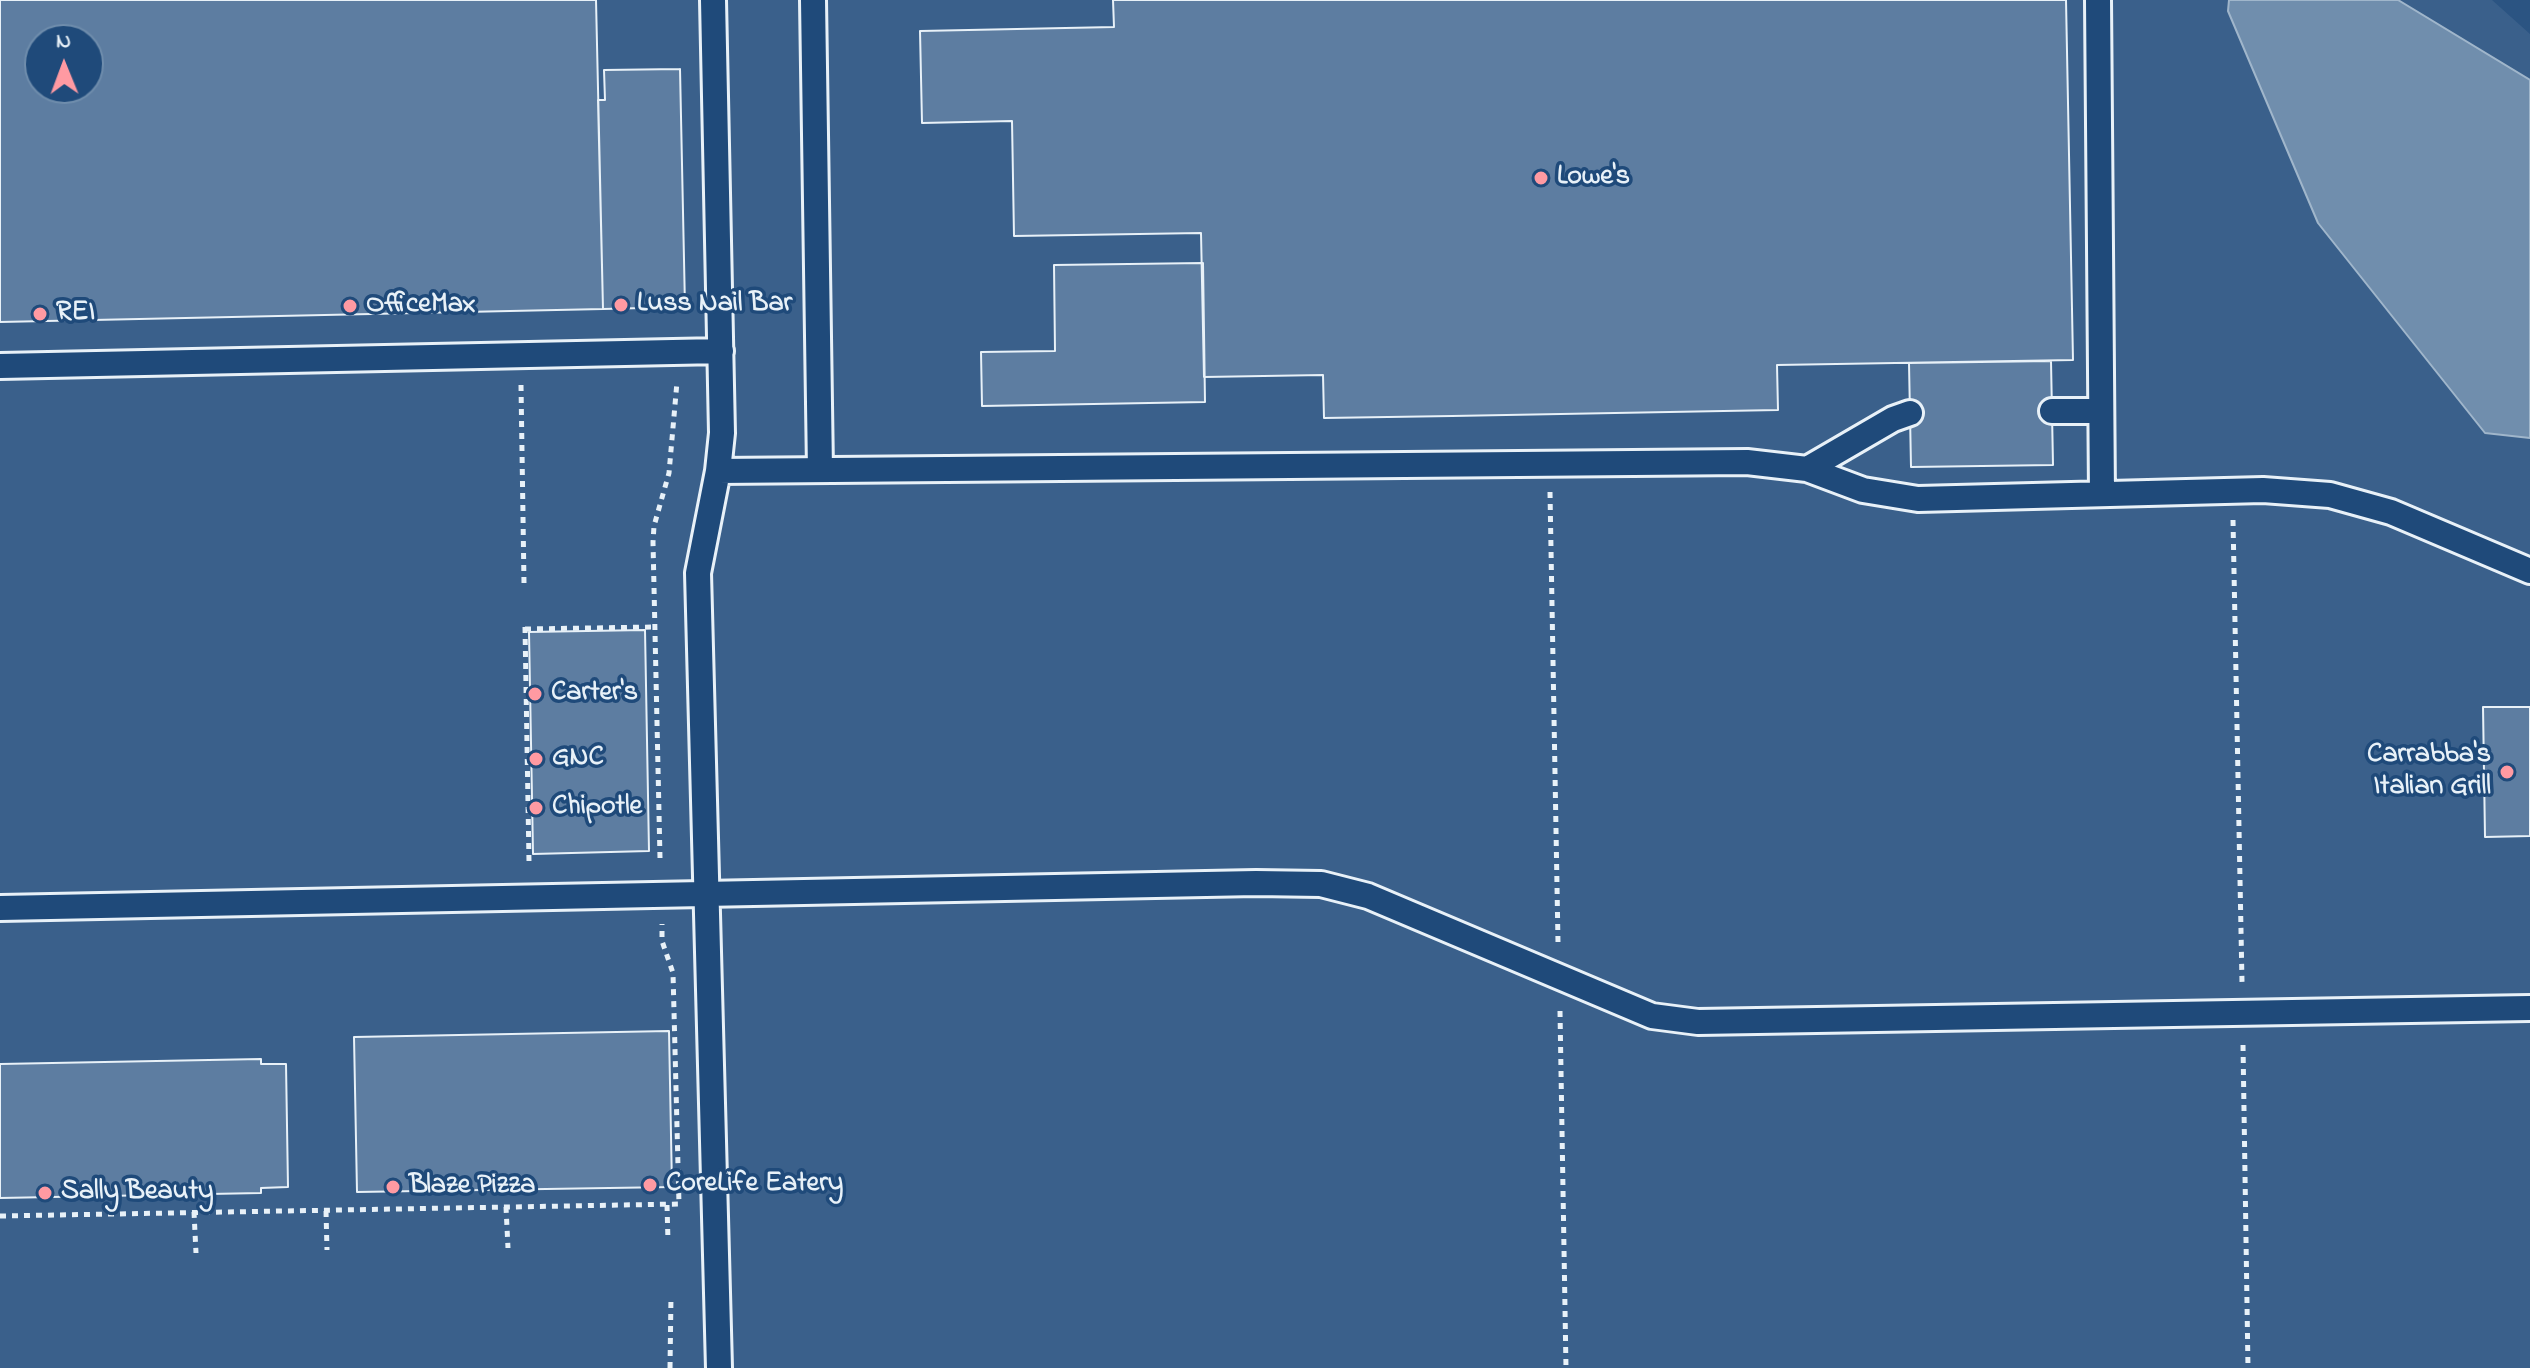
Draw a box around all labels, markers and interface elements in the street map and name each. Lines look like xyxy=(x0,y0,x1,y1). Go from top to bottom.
north arrow xyxy=(24,24,104,104)
text: N xyxy=(56,26,71,58)
place label: Lowe's xyxy=(1557,161,1630,195)
marker: Lowe's xyxy=(1532,169,1550,187)
place label: Luss Nail Bar xyxy=(637,288,792,322)
place label: OfficeMax xyxy=(366,289,476,323)
marker: Luss Nail Bar xyxy=(612,296,630,314)
place label: REI xyxy=(56,297,95,331)
marker: OfficeMax xyxy=(341,297,359,315)
marker: REI xyxy=(31,305,49,323)
place label: Carter's xyxy=(551,677,638,711)
marker: Carter's xyxy=(526,685,544,703)
place label: Carrabba's Italian Grill xyxy=(2367,739,2491,805)
place label: GNC xyxy=(552,742,604,776)
marker: GNC xyxy=(527,750,545,768)
marker: Carrabba's Italian Grill xyxy=(2498,763,2516,781)
place label: Chipotle xyxy=(552,791,642,825)
marker: Chipotle xyxy=(527,799,545,817)
place label: CoreLife Eatery xyxy=(666,1168,843,1202)
place label: Blaze Pizza xyxy=(409,1170,535,1204)
place label: Sally Beauty xyxy=(61,1176,213,1210)
marker: CoreLife Eatery xyxy=(641,1176,659,1194)
marker: Blaze Pizza xyxy=(384,1178,402,1196)
marker: Sally Beauty xyxy=(36,1184,54,1202)

